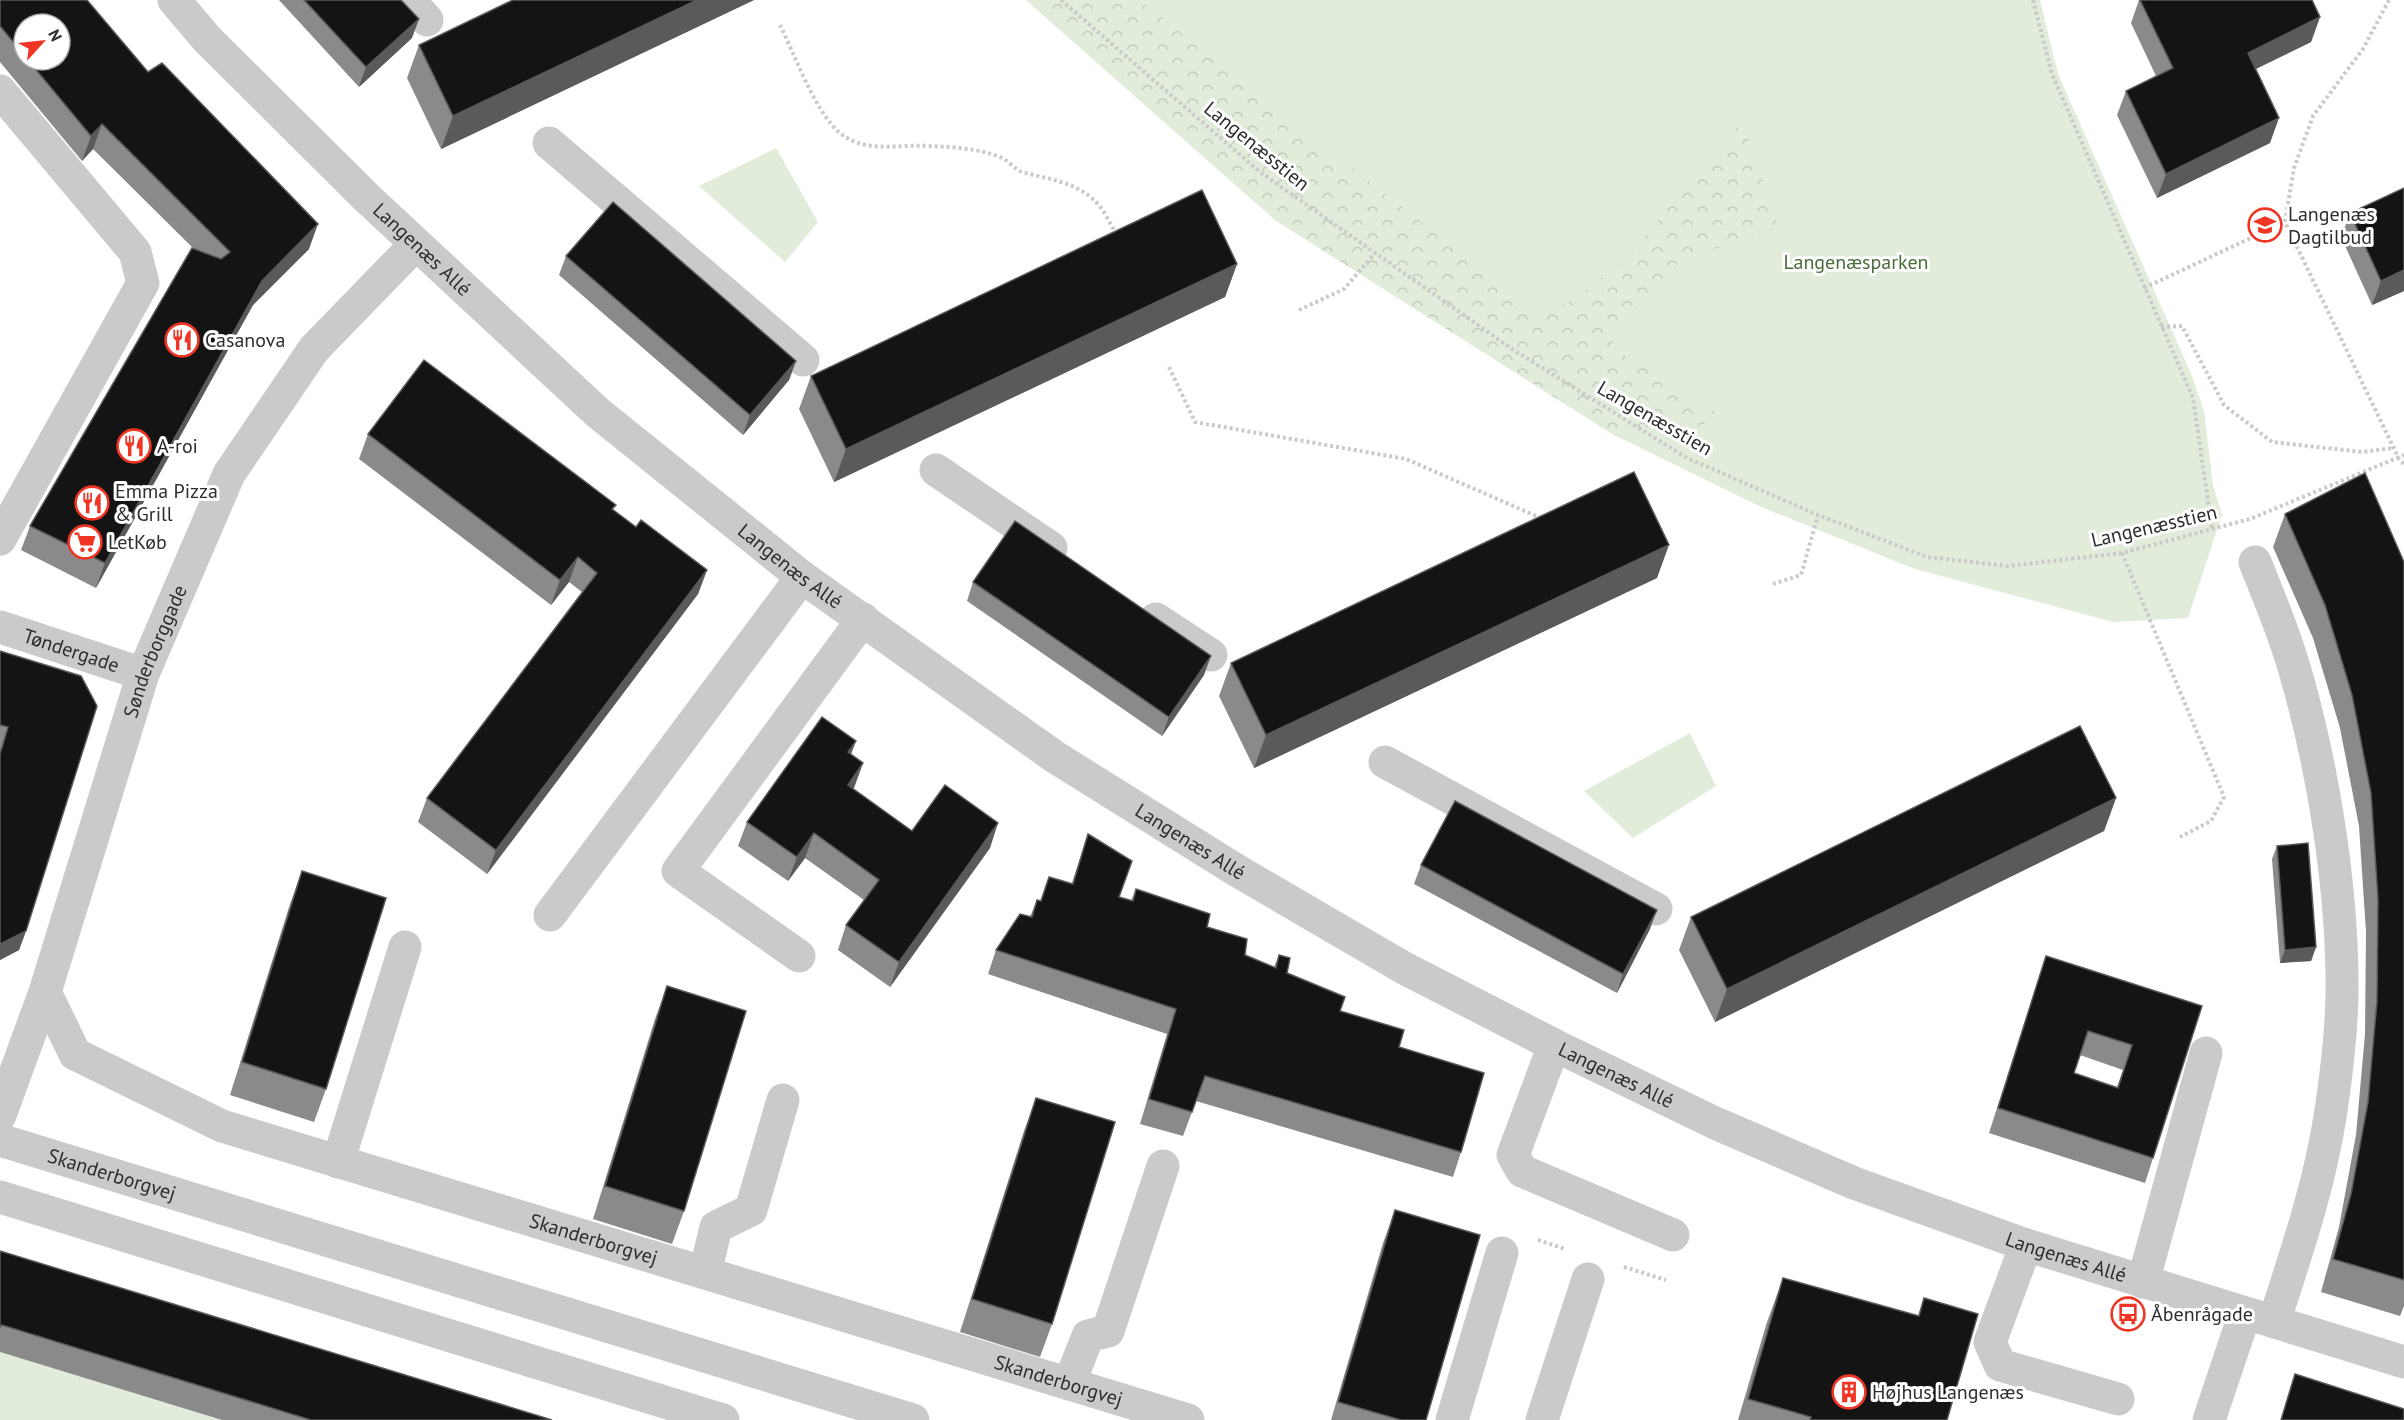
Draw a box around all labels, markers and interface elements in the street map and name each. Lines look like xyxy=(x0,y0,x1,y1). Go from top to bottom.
north arrow xyxy=(12,12,72,72)
text: N xyxy=(44,26,67,44)
street label: Langenæsstien xyxy=(1199,95,1315,197)
street label: Langenæs Allé xyxy=(367,197,477,302)
place label: Langenæs Dagtilbud xyxy=(2288,201,2375,250)
school or university icon: Langenæs Dagtilbud xyxy=(2247,207,2283,243)
park label: Langenæsparken xyxy=(1784,249,1928,275)
restaurant icon: Casanova xyxy=(164,322,200,358)
place label: Casanova xyxy=(205,327,285,353)
street label: Langenæsstien xyxy=(1593,375,1717,461)
restaurant icon: A-roi xyxy=(116,428,152,464)
place label: A-roi xyxy=(157,433,198,459)
place label: Emma Pizza & Grill xyxy=(115,478,218,527)
restaurant icon: Emma Pizza & Grill xyxy=(74,485,110,521)
street label: Langenæsstien xyxy=(2088,499,2220,553)
street label: Langenæs Allé xyxy=(733,518,848,615)
supermarket icon: LetKøb xyxy=(67,524,103,560)
place label: LetKøb xyxy=(108,529,167,555)
street label: Sønderborggade xyxy=(117,581,193,721)
street label: Tøndergade xyxy=(20,623,123,678)
street label: Langenæs Allé xyxy=(1130,797,1250,886)
street label: Langenæs Allé xyxy=(1554,1036,1678,1114)
street label: Skanderborgvej xyxy=(45,1142,179,1206)
street label: Skanderborgvej xyxy=(526,1207,661,1271)
street label: Langenæs Allé xyxy=(2002,1226,2130,1288)
bus stop icon: Åbenrågade xyxy=(2110,1296,2146,1332)
place label: Åbenrågade xyxy=(2151,1301,2253,1327)
street label: Skanderborgvej xyxy=(991,1349,1126,1412)
building icon: Højhus Langenæs xyxy=(1831,1374,1867,1410)
place label: Højhus Langenæs xyxy=(1872,1379,2024,1405)

